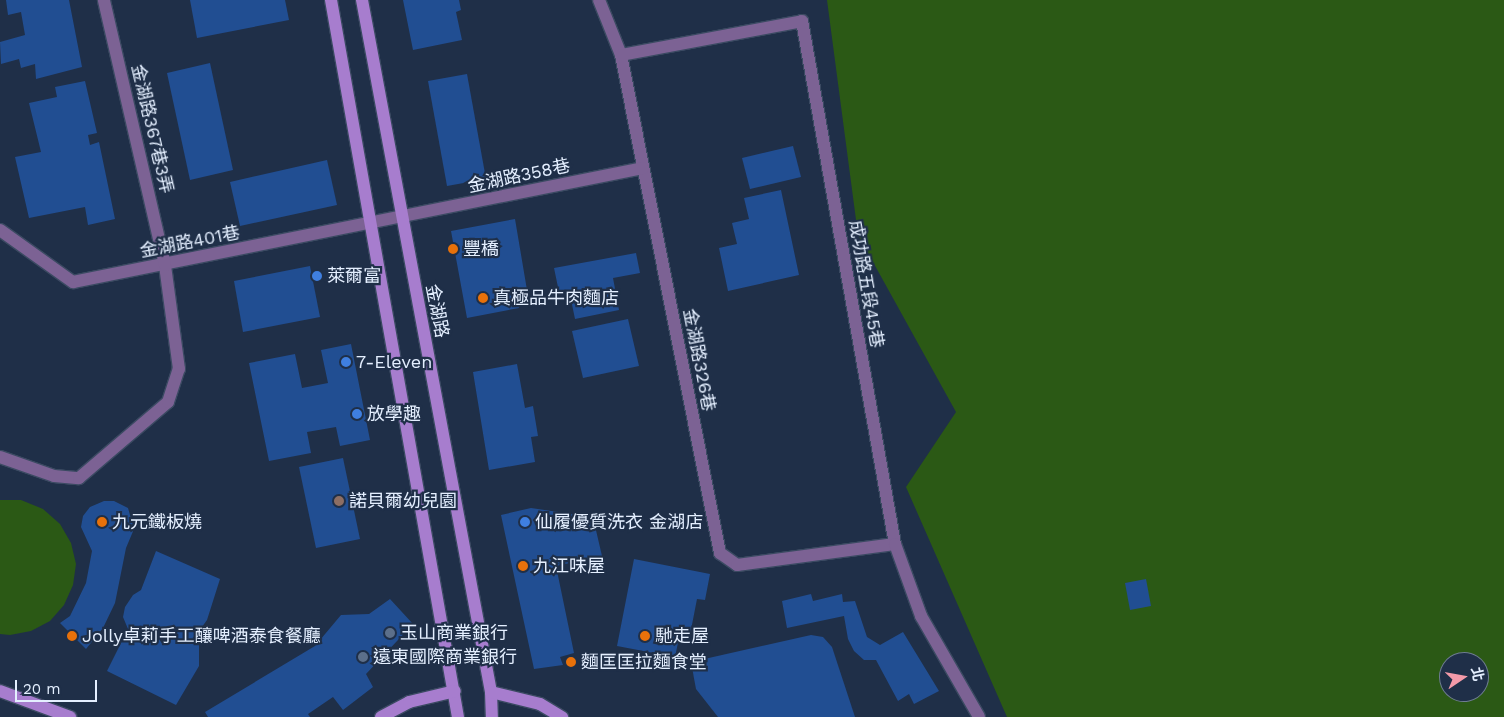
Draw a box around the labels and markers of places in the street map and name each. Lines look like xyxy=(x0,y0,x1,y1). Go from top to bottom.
place label: 豐橋 xyxy=(463,238,499,260)
marker: 豐橋 xyxy=(447,243,459,255)
place label: 萊爾富 xyxy=(327,265,381,287)
marker: 萊爾富 xyxy=(311,270,323,282)
place label: 真極品牛肉麵店 xyxy=(493,287,619,309)
marker: 真極品牛肉麵店 xyxy=(477,292,489,304)
place label: 7-Eleven xyxy=(356,351,432,373)
marker: 7-Eleven xyxy=(340,356,352,368)
place label: 放學趣 xyxy=(367,403,421,425)
marker: 放學趣 xyxy=(351,408,363,420)
place label: 諾貝爾幼兒園 xyxy=(349,490,457,512)
marker: 諾貝爾幼兒園 xyxy=(333,495,345,507)
place label: 九元鐵板燒 xyxy=(112,511,202,533)
place label: 仙履優質洗衣 金湖店 xyxy=(535,511,703,533)
marker: 九元鐵板燒 xyxy=(96,516,108,528)
marker: 仙履優質洗衣 金湖店 xyxy=(519,516,531,528)
place label: 九江味屋 xyxy=(533,555,605,577)
marker: 九江味屋 xyxy=(517,560,529,572)
place label: 玉山商業銀行 xyxy=(400,622,508,644)
place label: Jolly卓莉手工釀啤酒泰食餐廳 xyxy=(82,625,321,647)
place label: 馳走屋 xyxy=(655,625,709,647)
marker: 玉山商業銀行 xyxy=(384,627,396,639)
marker: Jolly卓莉手工釀啤酒泰食餐廳 xyxy=(66,630,78,642)
marker: 馳走屋 xyxy=(639,630,651,642)
place label: 遠東國際商業銀行 xyxy=(373,646,517,668)
marker: 遠東國際商業銀行 xyxy=(357,651,369,663)
place label: 麵匡匡拉麵食堂 xyxy=(581,651,707,673)
marker: 麵匡匡拉麵食堂 xyxy=(565,656,577,668)

